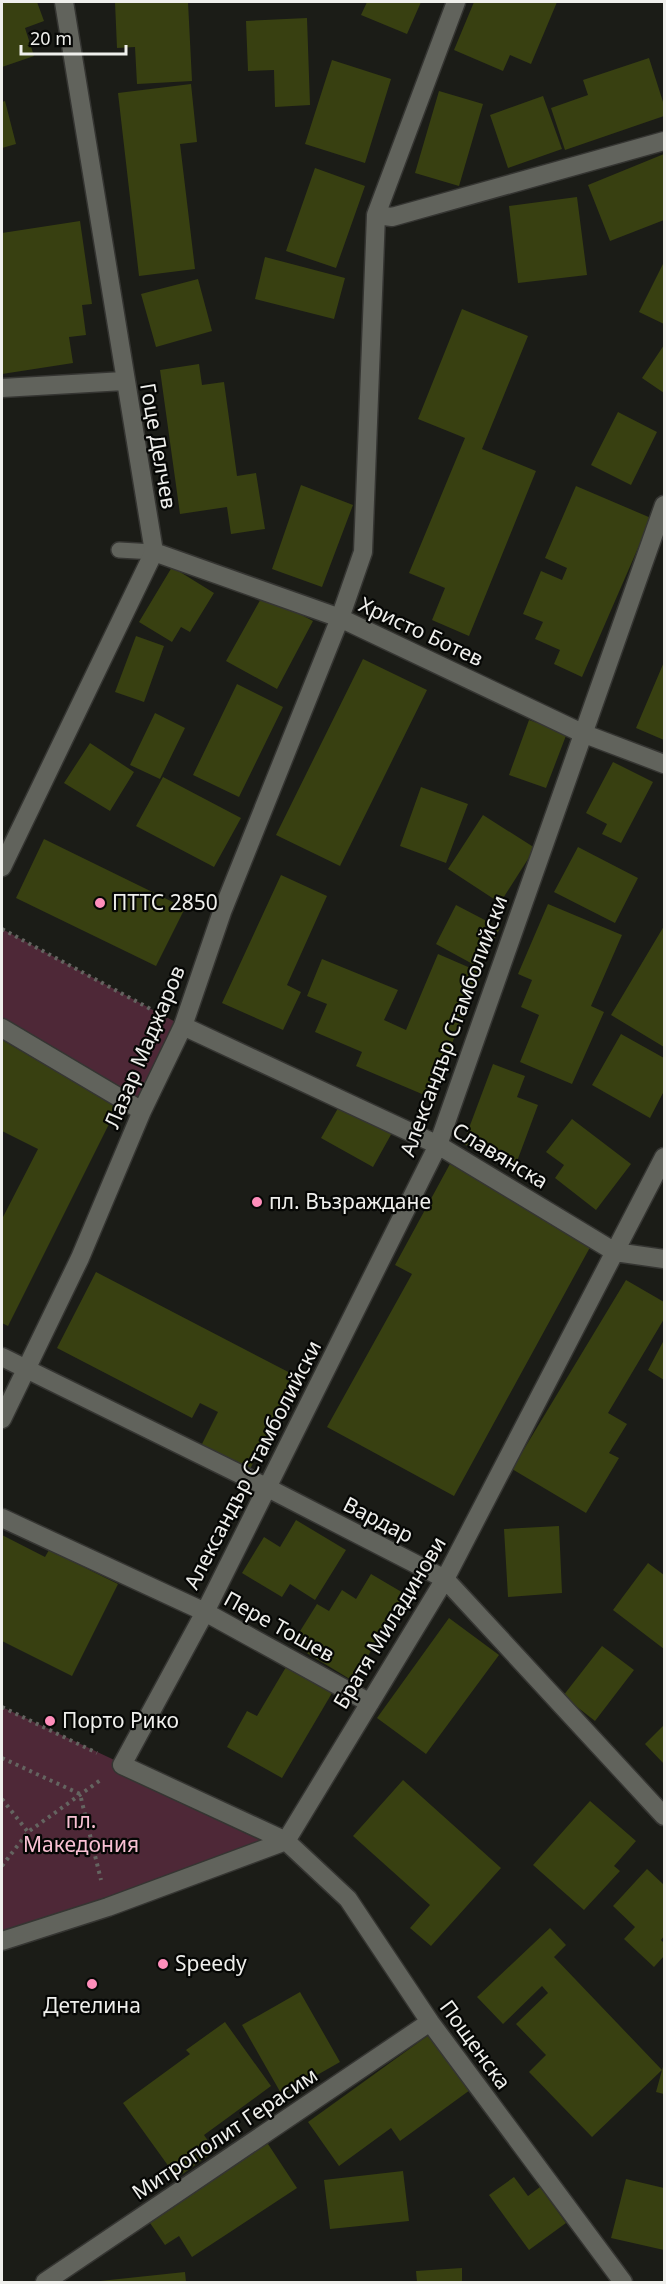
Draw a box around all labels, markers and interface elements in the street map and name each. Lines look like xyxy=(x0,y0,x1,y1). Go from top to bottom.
scale bar xyxy=(21,18,126,56)
text: 20 m xyxy=(30,26,72,50)
street label: Гоце Делчев xyxy=(134,381,184,511)
street label: Христо Ботев xyxy=(355,590,488,672)
place label: ПТТС 2850 xyxy=(112,888,218,916)
street label: Александър Стамболийски xyxy=(393,891,513,1160)
marker: ПТТС 2850 xyxy=(93,896,107,910)
street label: Лазар Маджаров xyxy=(97,961,191,1132)
street label: Славянска xyxy=(447,1116,554,1195)
place label: пл. Възраждане xyxy=(269,1187,431,1215)
marker: пл. Възраждане xyxy=(250,1195,264,1209)
street label: Александър Стамболийски xyxy=(177,1335,327,1594)
street label: Вардар xyxy=(339,1490,418,1549)
street label: Братя Миладинови xyxy=(327,1531,452,1714)
street label: Пере Тошев xyxy=(219,1584,340,1668)
place label: Порто Рико xyxy=(62,1706,179,1734)
marker: Порто Рико xyxy=(43,1714,57,1728)
park label: пл. Македония xyxy=(23,1806,139,1858)
place label: Speedy xyxy=(175,1949,247,1977)
marker: Speedy xyxy=(156,1957,170,1971)
marker: Детелина xyxy=(85,1977,99,1991)
place label: Детелина xyxy=(43,1991,141,2019)
street label: Пощенска xyxy=(434,1994,518,2095)
street label: Митрополит Герасим xyxy=(126,2061,323,2206)

